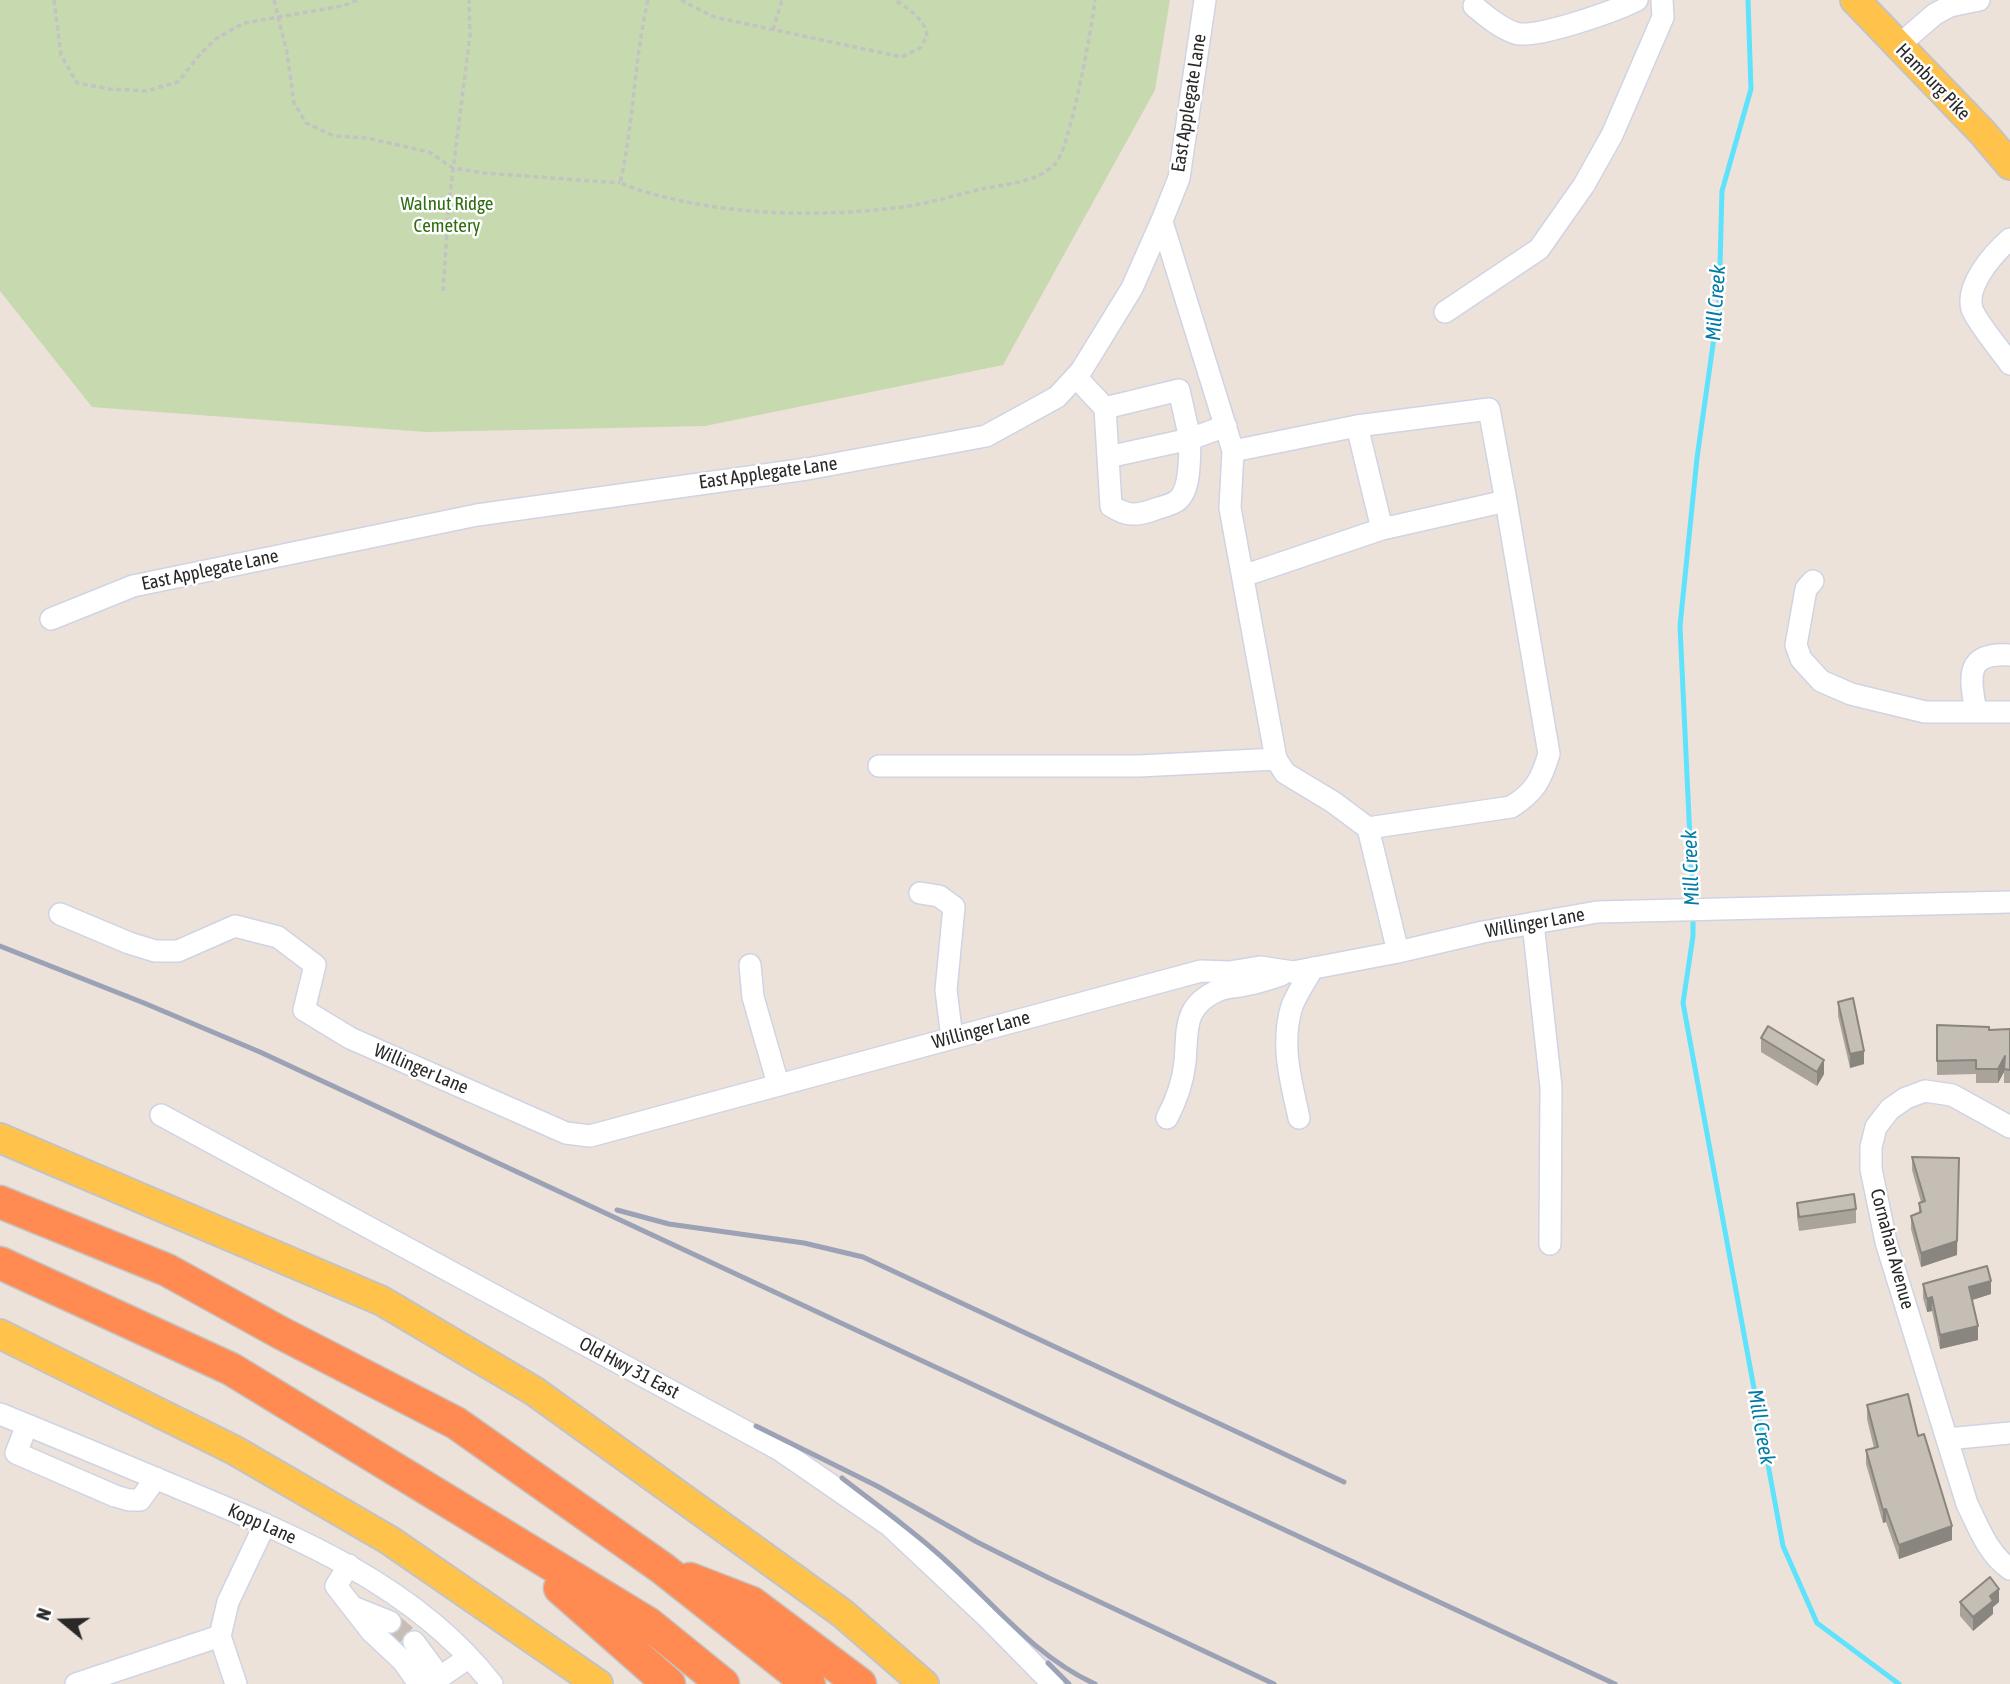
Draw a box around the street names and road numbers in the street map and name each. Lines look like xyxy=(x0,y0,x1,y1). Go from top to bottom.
street label: East Applegate Lane xyxy=(1167,32,1211,174)
street label: Hamburg Pike xyxy=(1891,39,1975,125)
street label: East Applegate Lane xyxy=(697,452,839,494)
street label: East Applegate Lane xyxy=(139,544,281,596)
street label: Willinger Lane xyxy=(1484,903,1586,943)
street label: Willinger Lane xyxy=(930,1006,1032,1054)
street label: Willinger Lane xyxy=(370,1039,472,1099)
street label: Cornahan Avenue xyxy=(1865,1186,1919,1312)
street label: Old Hwy 31 East xyxy=(575,1332,683,1404)
street label: Kopp Lane xyxy=(224,1499,300,1549)

